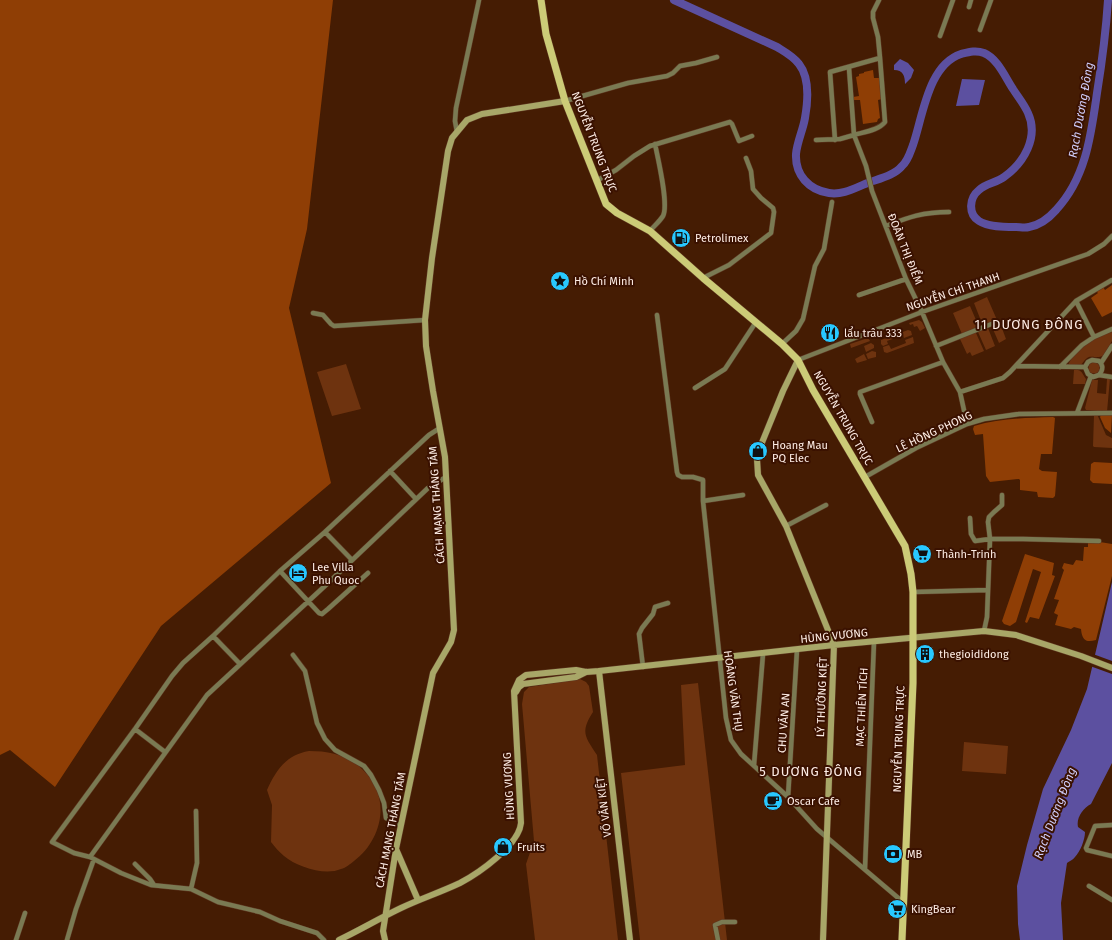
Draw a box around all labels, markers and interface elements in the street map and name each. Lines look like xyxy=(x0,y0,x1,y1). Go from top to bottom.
water label: Rạch Dương Đông xyxy=(1066,61,1096,159)
street label: NGUYỄN TRUNG TRỰC xyxy=(569,89,620,194)
street label: ĐOÀN THỊ ĐIỂM xyxy=(885,211,927,287)
fuel station icon: Petrolimex xyxy=(670,227,692,249)
place label: Petrolimex xyxy=(695,232,749,245)
street label: NGUYỄN CHÍ THANH xyxy=(904,269,1002,314)
place icon: Hồ Chí Minh xyxy=(549,270,571,292)
place label: Hồ Chí Minh xyxy=(574,275,634,288)
district label: 11 DƯƠNG ĐÔNG xyxy=(975,317,1083,332)
restaurant icon: lẩu trâu 333 xyxy=(819,322,841,344)
place label: lẩu trâu 333 xyxy=(844,326,902,340)
street label: NGUYỄN TRUNG TRỰC xyxy=(811,368,876,468)
street label: LÊ HỒNG PHONG xyxy=(893,407,974,455)
place label: Hoang Mau PQ Elec xyxy=(772,439,828,465)
shop icon: Hoang Mau PQ Elec xyxy=(747,440,769,462)
street label: CÁCH MẠNG THÁNG TÁM xyxy=(425,446,448,564)
supermarket icon: Thành-Trinh xyxy=(911,543,933,565)
place label: Thành-Trinh xyxy=(936,548,997,561)
place label: Lee Villa Phu Quoc xyxy=(312,561,360,587)
hotel icon: Lee Villa Phu Quoc xyxy=(287,562,309,584)
street label: HÙNG VƯƠNG xyxy=(799,625,868,646)
building icon: thegioididong xyxy=(914,643,936,665)
place label: thegioididong xyxy=(939,648,1009,661)
street label: HOÀNG VĂN THỤ xyxy=(721,649,746,732)
street label: LÝ THƯỜNG KIỆT xyxy=(813,656,830,737)
street label: MẠC THIÊN TÍCH xyxy=(852,667,871,747)
street label: NGUYỄN TRUNG TRỰC xyxy=(890,685,907,793)
street label: CHU VĂN AN xyxy=(775,692,793,754)
street label: HÙNG VƯƠNG xyxy=(500,752,517,820)
district label: 5 DƯƠNG ĐÔNG xyxy=(759,764,863,779)
water label: Rạch Dương Đông xyxy=(1031,765,1079,861)
street label: CÁCH MẠNG THÁNG TÁM xyxy=(372,771,409,889)
street label: VÕ VĂN KIỆT xyxy=(593,776,614,838)
cafe icon: Oscar Cafe xyxy=(762,790,784,812)
place label: Oscar Cafe xyxy=(787,795,840,808)
shop icon: Fruits xyxy=(492,836,514,858)
place label: Fruits xyxy=(517,841,545,854)
bank icon: MB xyxy=(882,843,904,865)
place label: MB xyxy=(907,848,923,861)
supermarket icon: KingBear xyxy=(886,898,908,920)
place label: KingBear xyxy=(911,903,956,916)

